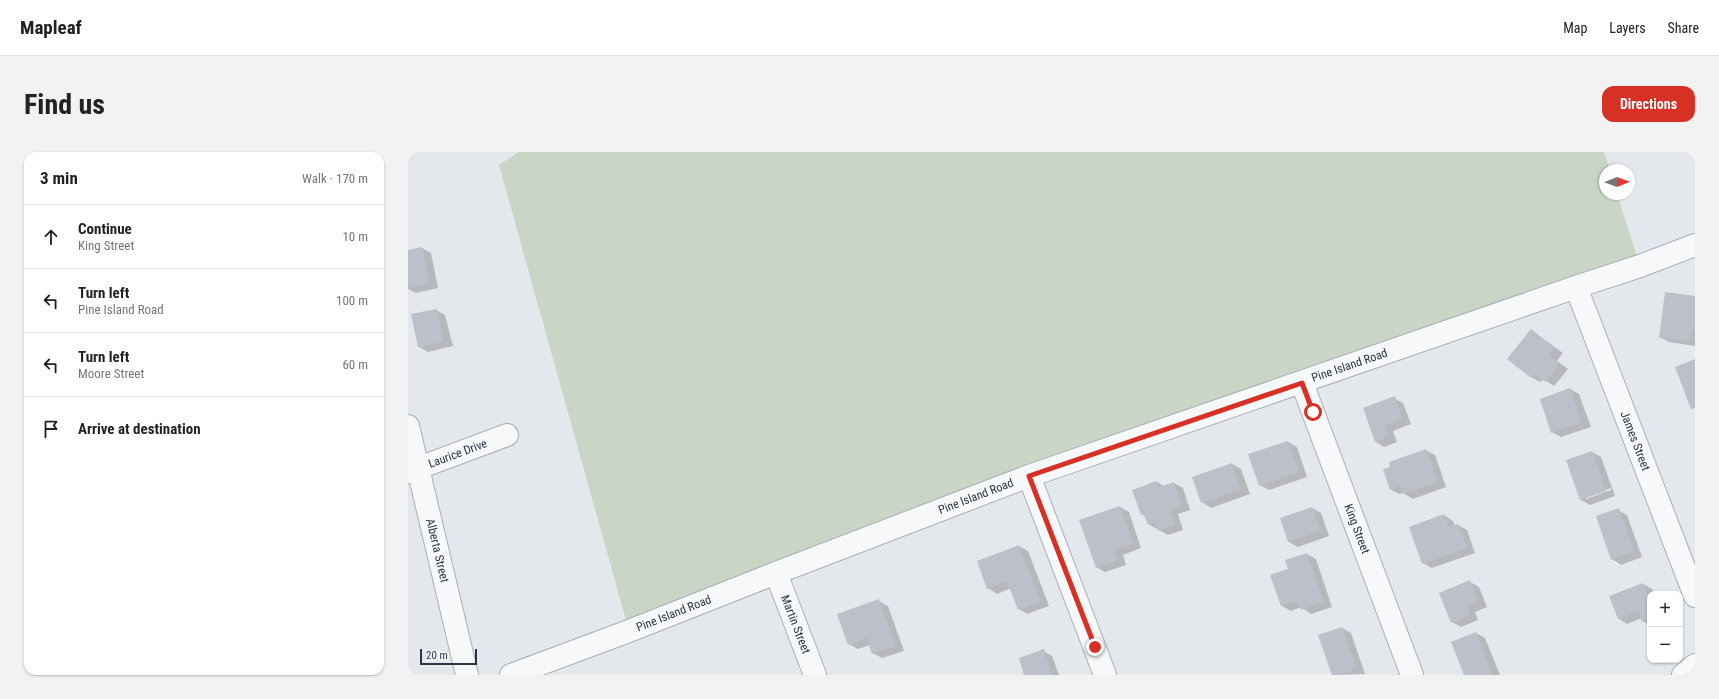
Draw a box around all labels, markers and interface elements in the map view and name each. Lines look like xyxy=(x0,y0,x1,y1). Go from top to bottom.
text: Mapleaf xyxy=(20,16,82,39)
text: Map xyxy=(1563,20,1587,36)
text: Layers xyxy=(1609,20,1646,36)
text: Share xyxy=(1668,20,1699,36)
button: Directions xyxy=(1602,86,1695,122)
text: Find us xyxy=(24,88,105,121)
north arrow xyxy=(1599,164,1635,200)
text: 3 min xyxy=(40,168,78,188)
text: Walk · 170 m xyxy=(302,171,368,186)
text: Continue xyxy=(78,220,132,238)
icon: ahead xyxy=(40,226,62,248)
text: 10 m xyxy=(342,229,368,244)
text: King Street xyxy=(78,238,134,253)
text: Turn left xyxy=(78,284,129,302)
icon: left xyxy=(40,290,62,312)
text: 100 m xyxy=(336,293,368,308)
text: Pine Island Road xyxy=(78,302,164,317)
street label: Pine Island Road xyxy=(1310,346,1389,385)
text: Turn left xyxy=(78,348,129,366)
icon: left xyxy=(40,354,62,376)
text: 60 m xyxy=(342,357,368,372)
text: Moore Street xyxy=(78,366,144,381)
route start xyxy=(1304,403,1322,421)
street label: James Street xyxy=(1618,409,1653,473)
icon: arrive xyxy=(40,418,62,440)
text: Arrive at destination xyxy=(78,420,201,438)
street label: Laurice Drive xyxy=(426,436,489,471)
street label: Pine Island Road xyxy=(936,476,1015,517)
street label: King Street xyxy=(1341,502,1373,556)
street label: Alberta Street xyxy=(423,517,452,584)
map controls xyxy=(1647,591,1683,663)
button: + xyxy=(1647,591,1683,627)
street label: Pine Island Road xyxy=(634,592,713,634)
street label: Martin Street xyxy=(778,593,813,656)
button: − xyxy=(1647,627,1683,663)
route end xyxy=(1086,638,1104,656)
scale bar xyxy=(420,647,477,666)
text: 20 m xyxy=(426,649,448,662)

